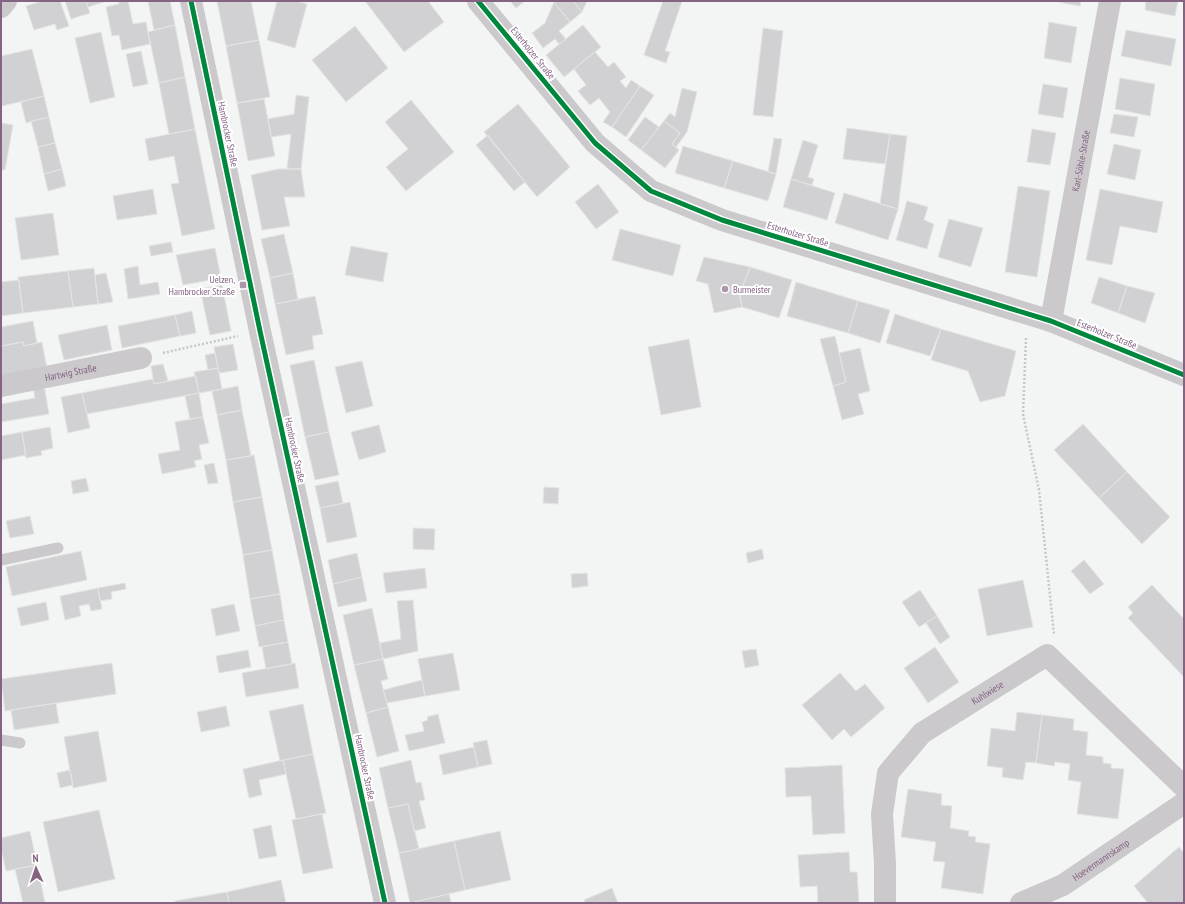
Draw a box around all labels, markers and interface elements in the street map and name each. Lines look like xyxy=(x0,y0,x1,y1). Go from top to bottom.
street label: Esterholzer Straße xyxy=(508,24,558,82)
street label: Hambrocker Straße xyxy=(215,100,241,168)
street label: Karl-Söhle-Straße xyxy=(1069,129,1093,192)
street label: Esterholzer Straße xyxy=(766,218,830,250)
place label: Uelzen, Hambrocker Straße xyxy=(169,273,235,298)
marker: Uelzen, Hambrocker Straße xyxy=(238,280,248,290)
place label: Burmeister xyxy=(733,283,771,296)
marker: Burmeister xyxy=(720,284,730,294)
street label: Esterholzer Straße xyxy=(1075,316,1139,352)
street label: Hartwig Straße xyxy=(44,361,98,384)
street label: Hambrocker Straße xyxy=(282,416,308,484)
street label: Kuhlwiese xyxy=(969,677,1006,707)
street label: Hambrocker Straße xyxy=(352,733,378,801)
street label: Hoevermannskamp xyxy=(1070,836,1131,883)
north arrow xyxy=(16,848,56,888)
text: N xyxy=(32,851,39,865)

